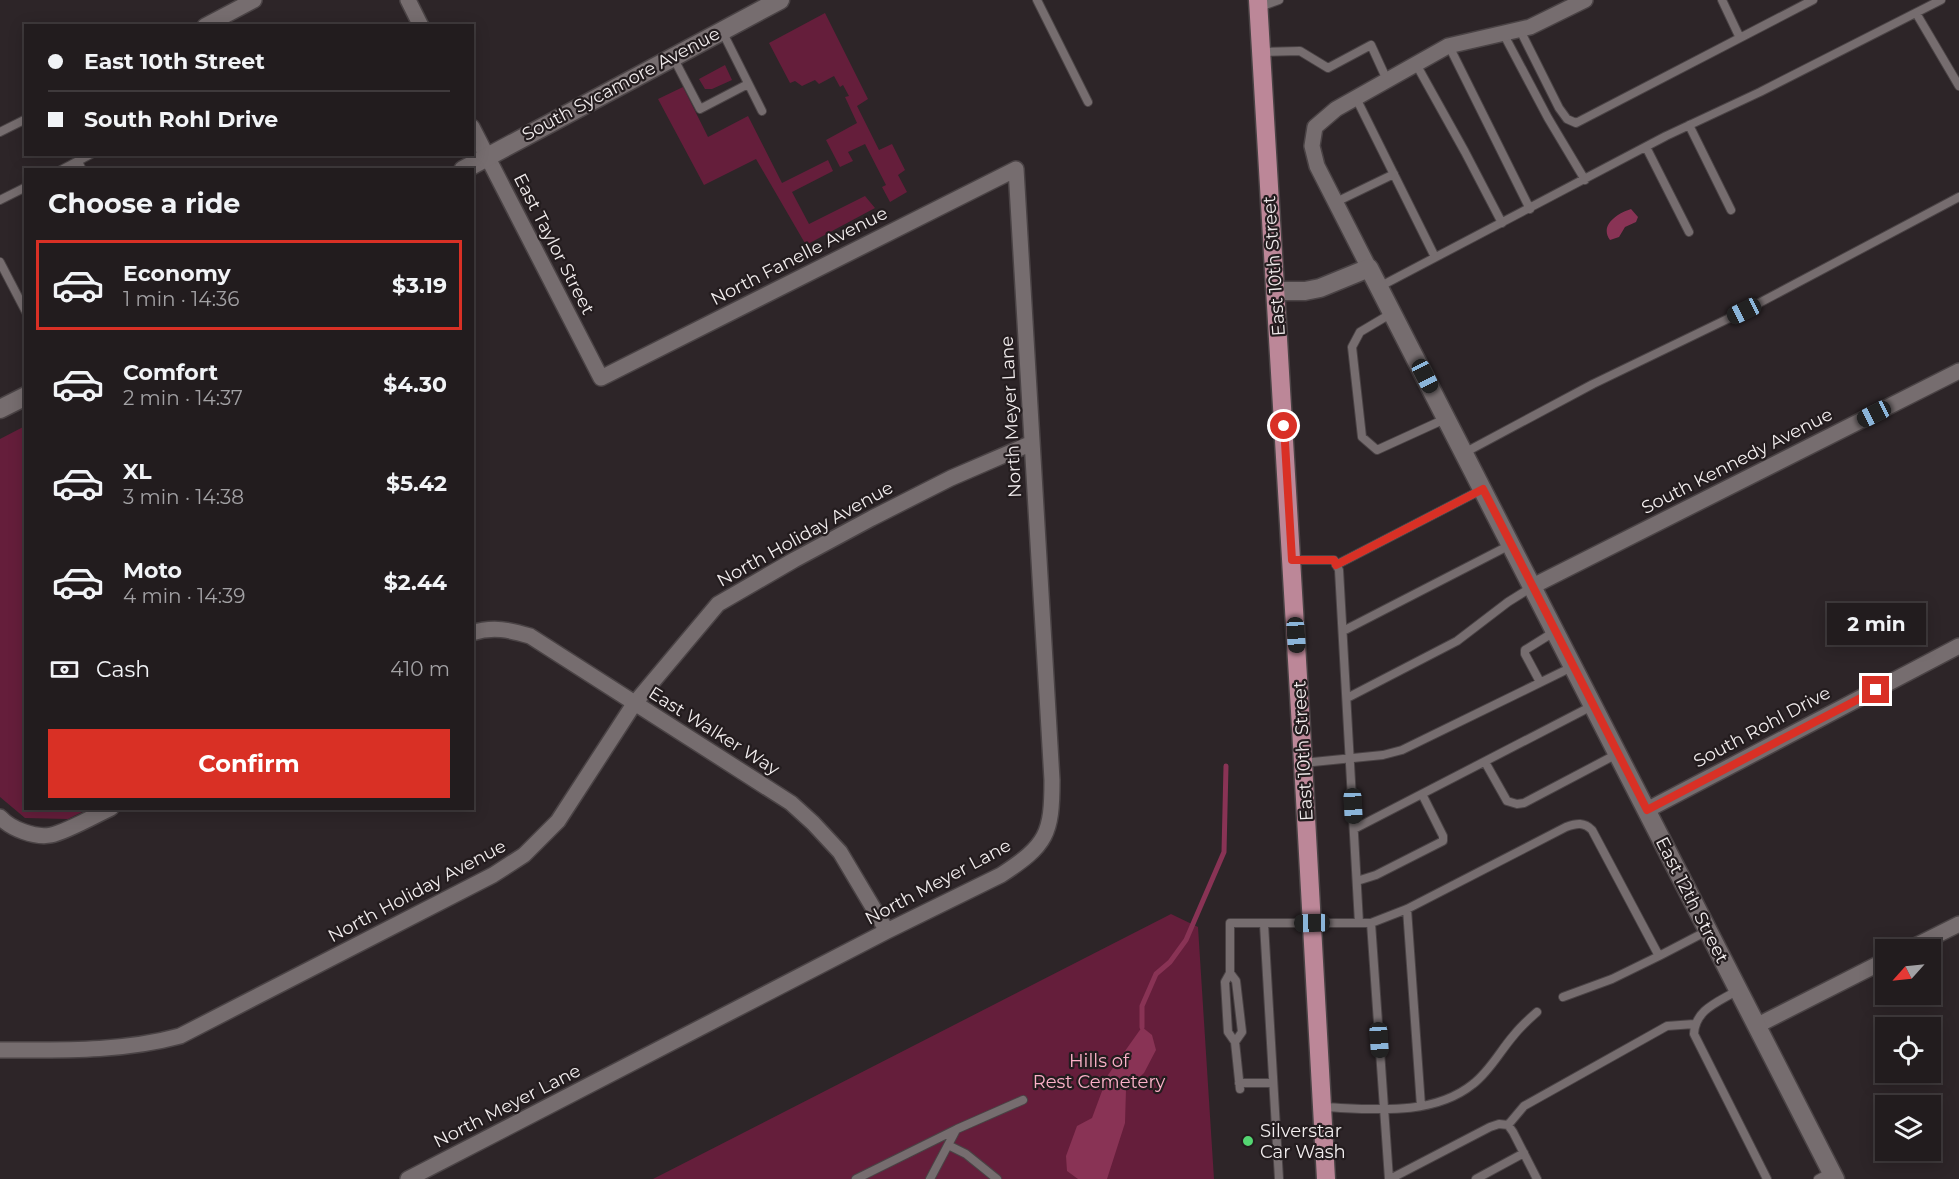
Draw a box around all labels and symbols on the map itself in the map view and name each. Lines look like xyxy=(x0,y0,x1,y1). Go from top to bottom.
street label: South Sycamore Avenue xyxy=(518,22,724,146)
street label: East Taylor Street xyxy=(509,170,599,318)
street label: East 10th Street xyxy=(1258,195,1290,337)
street label: North Fanelle Avenue xyxy=(707,202,891,310)
car xyxy=(1724,295,1764,327)
street label: North Meyer Lane xyxy=(996,335,1026,499)
car xyxy=(1409,356,1441,396)
car xyxy=(1854,398,1894,430)
street label: South Kennedy Avenue xyxy=(1638,403,1836,519)
route start xyxy=(1270,412,1297,439)
street label: North Holiday Avenue xyxy=(713,476,897,592)
callout: 2 min xyxy=(1826,603,1926,645)
car xyxy=(1286,616,1306,654)
route end xyxy=(1862,676,1889,703)
street label: East 10th Street xyxy=(1288,680,1318,822)
street label: East Walker Way xyxy=(645,682,784,780)
street label: South Rohl Drive xyxy=(1690,682,1834,772)
car xyxy=(1343,788,1363,824)
street label: East 12th Street xyxy=(1651,833,1733,967)
street label: North Meyer Lane xyxy=(861,834,1015,930)
street label: North Holiday Avenue xyxy=(324,835,510,947)
car xyxy=(1294,914,1330,932)
north arrow xyxy=(1875,939,1941,1005)
car xyxy=(1369,1021,1389,1059)
park label: Hills of Rest Cemetery xyxy=(1033,1050,1166,1093)
street label: North Meyer Lane xyxy=(430,1059,584,1153)
place label: Silverstar Car Wash xyxy=(1260,1120,1346,1163)
marker: Silverstar Car Wash xyxy=(1241,1134,1255,1148)

